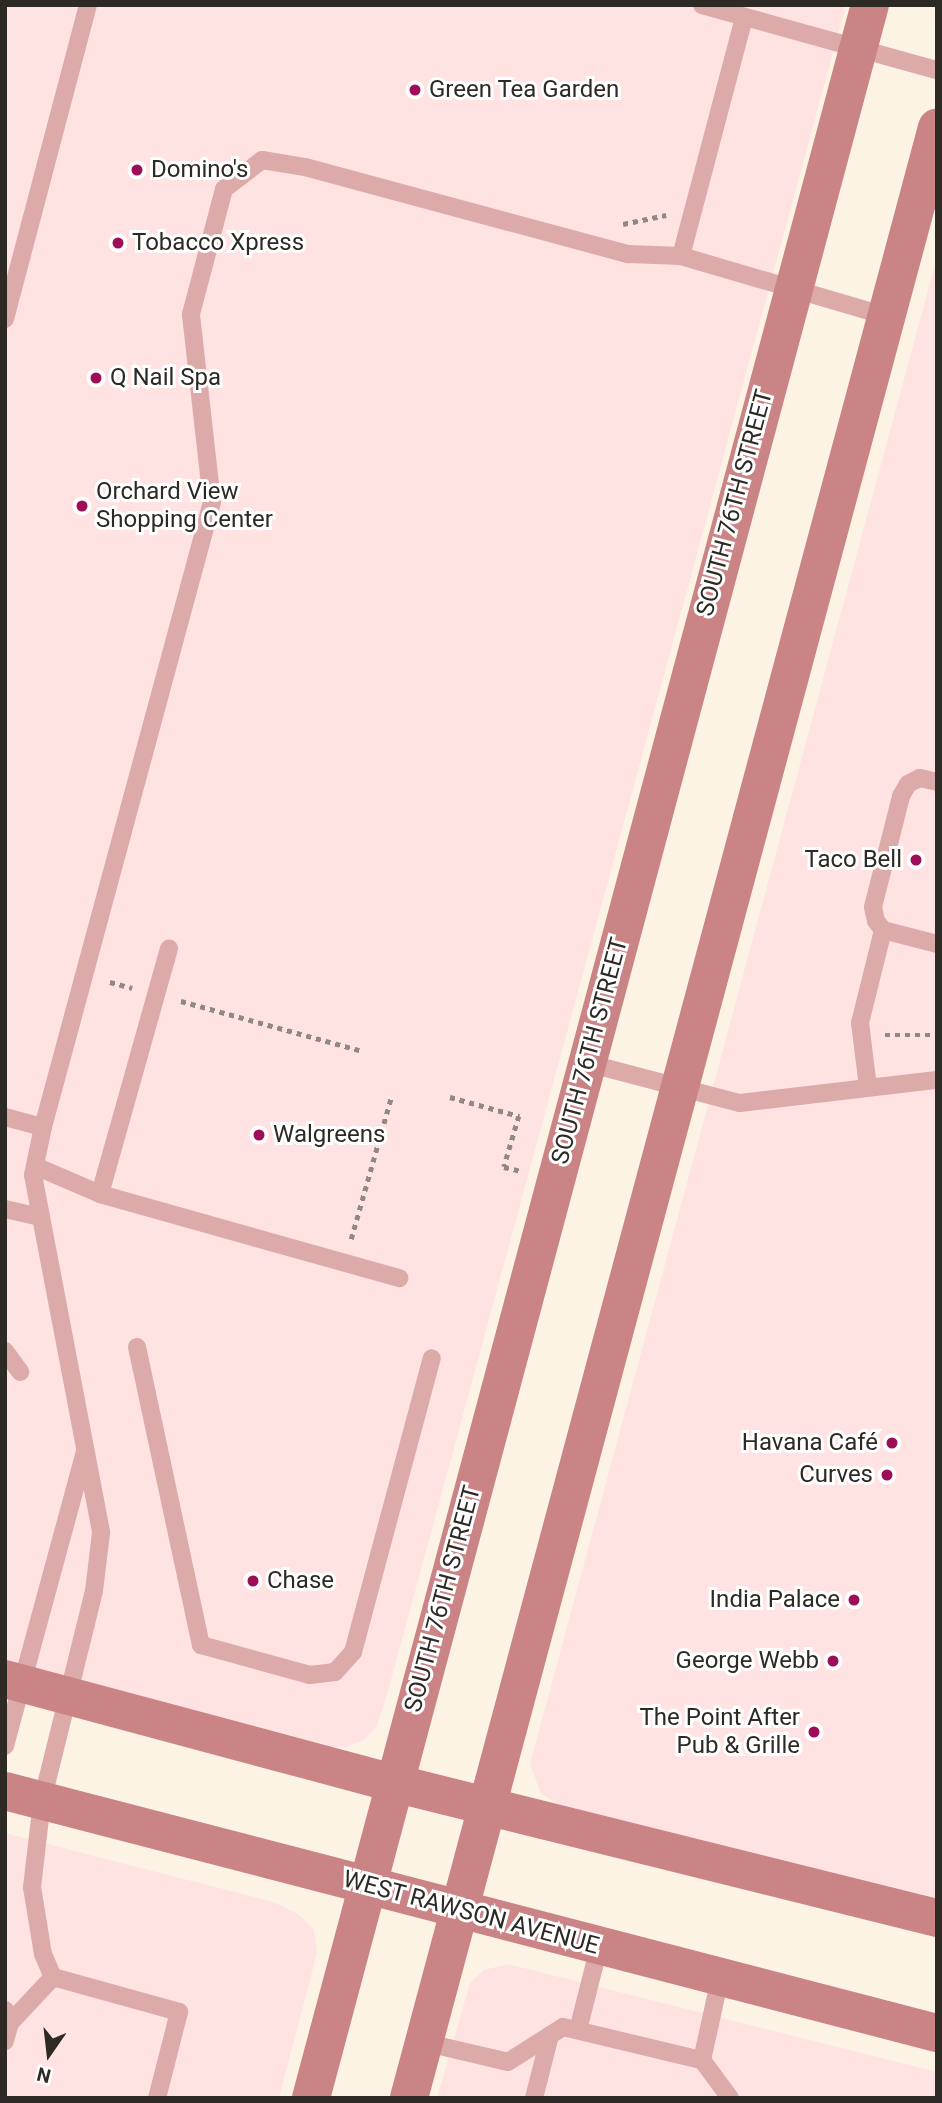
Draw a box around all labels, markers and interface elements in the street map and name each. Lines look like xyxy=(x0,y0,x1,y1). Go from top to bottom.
place label: Green Tea Garden xyxy=(429,76,620,104)
marker: Green Tea Garden xyxy=(407,82,423,98)
place label: Domino's xyxy=(151,156,248,184)
marker: Domino's xyxy=(129,162,145,178)
place label: Tobacco Xpress xyxy=(132,229,304,257)
marker: Tobacco Xpress xyxy=(110,235,126,251)
place label: Q Nail Spa xyxy=(110,364,221,392)
marker: Q Nail Spa xyxy=(88,370,104,386)
street label: SOUTH 76TH STREET xyxy=(691,387,779,619)
place label: Orchard View Shopping Center xyxy=(96,478,273,534)
marker: Orchard View Shopping Center xyxy=(74,498,90,514)
place label: Taco Bell xyxy=(804,846,902,874)
marker: Taco Bell xyxy=(908,852,924,868)
street label: SOUTH 76TH STREET xyxy=(546,935,634,1167)
place label: Walgreens xyxy=(273,1121,385,1149)
marker: Walgreens xyxy=(251,1127,267,1143)
place label: Havana Café xyxy=(742,1429,878,1457)
marker: Havana Café xyxy=(884,1435,900,1451)
place label: Curves xyxy=(799,1461,873,1489)
marker: Curves xyxy=(879,1467,895,1483)
street label: SOUTH 76TH STREET xyxy=(399,1483,487,1715)
place label: Chase xyxy=(267,1567,334,1595)
marker: Chase xyxy=(245,1573,261,1589)
place label: India Palace xyxy=(710,1586,840,1614)
marker: India Palace xyxy=(846,1592,862,1608)
place label: George Webb xyxy=(676,1647,819,1675)
marker: George Webb xyxy=(825,1653,841,1669)
place label: The Point After Pub & Grille xyxy=(640,1704,800,1760)
marker: The Point After Pub & Grille xyxy=(806,1724,822,1740)
street label: WEST RAWSON AVENUE xyxy=(340,1865,602,1961)
north arrow xyxy=(14,2019,84,2089)
text: N xyxy=(35,2062,53,2088)

